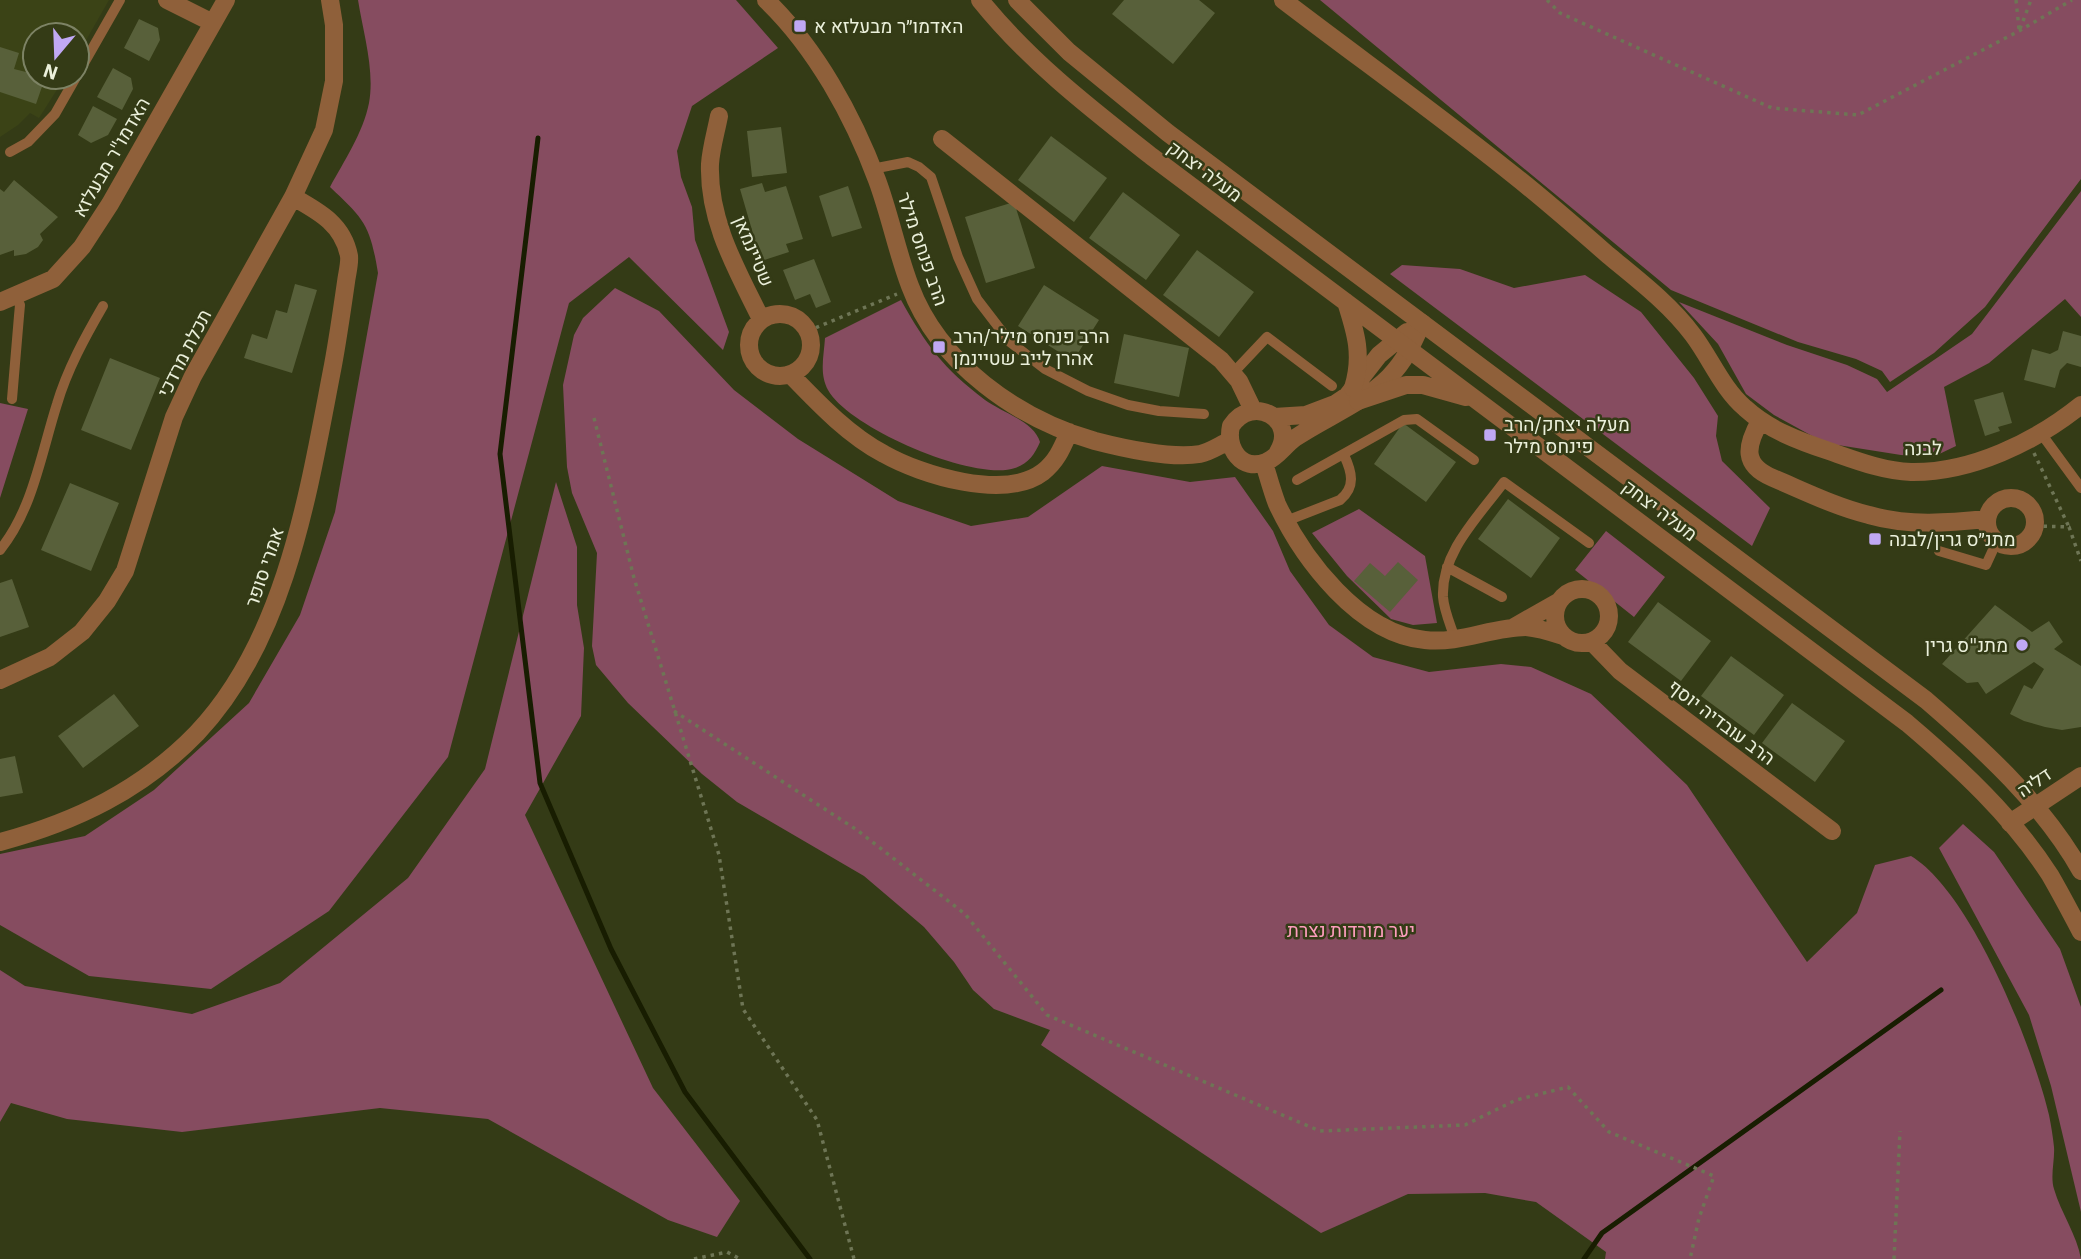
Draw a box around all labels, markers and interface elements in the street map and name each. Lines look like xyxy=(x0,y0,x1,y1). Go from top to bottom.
place label: האדמו״ר מבעלזא א xyxy=(814,14,963,38)
marker: האדמו״ר מבעלזא א xyxy=(792,18,808,34)
north arrow xyxy=(21,21,91,91)
text: N xyxy=(40,58,61,86)
street label: האדמו"ר מבעלזא xyxy=(67,93,155,221)
street label: מעלה יצחק xyxy=(1163,135,1247,207)
street label: הרב פנחס מילר xyxy=(892,189,954,309)
street label: שטיינמאן xyxy=(728,212,780,290)
street label: תכלת מרדכי xyxy=(152,305,216,401)
place label: הרב פנחס מילר/הרב אהרן לייב שטיינמן xyxy=(953,324,1110,370)
marker: הרב פנחס מילר/הרב אהרן לייב שטיינמן xyxy=(931,339,947,355)
place label: מעלה יצחק/הרב פינחס מילר xyxy=(1504,412,1630,458)
marker: מעלה יצחק/הרב פינחס מילר xyxy=(1482,427,1498,443)
street label: לבנה xyxy=(1904,436,1942,460)
street label: מעלה יצחק xyxy=(1618,474,1702,546)
street label: אמרי סופר xyxy=(239,524,289,610)
place label: מתנ״ס גרין/לבנה xyxy=(1889,527,2016,551)
marker: מתנ״ס גרין/לבנה xyxy=(1867,531,1883,547)
place label: מתנ"ס גרין xyxy=(1925,633,2008,657)
marker: מתנ"ס גרין xyxy=(2014,637,2030,653)
street label: הרב עובדיה יוסף xyxy=(1664,674,1780,770)
street label: דליה xyxy=(2012,762,2056,802)
park label: יער מורדות נצרת xyxy=(1287,918,1415,942)

